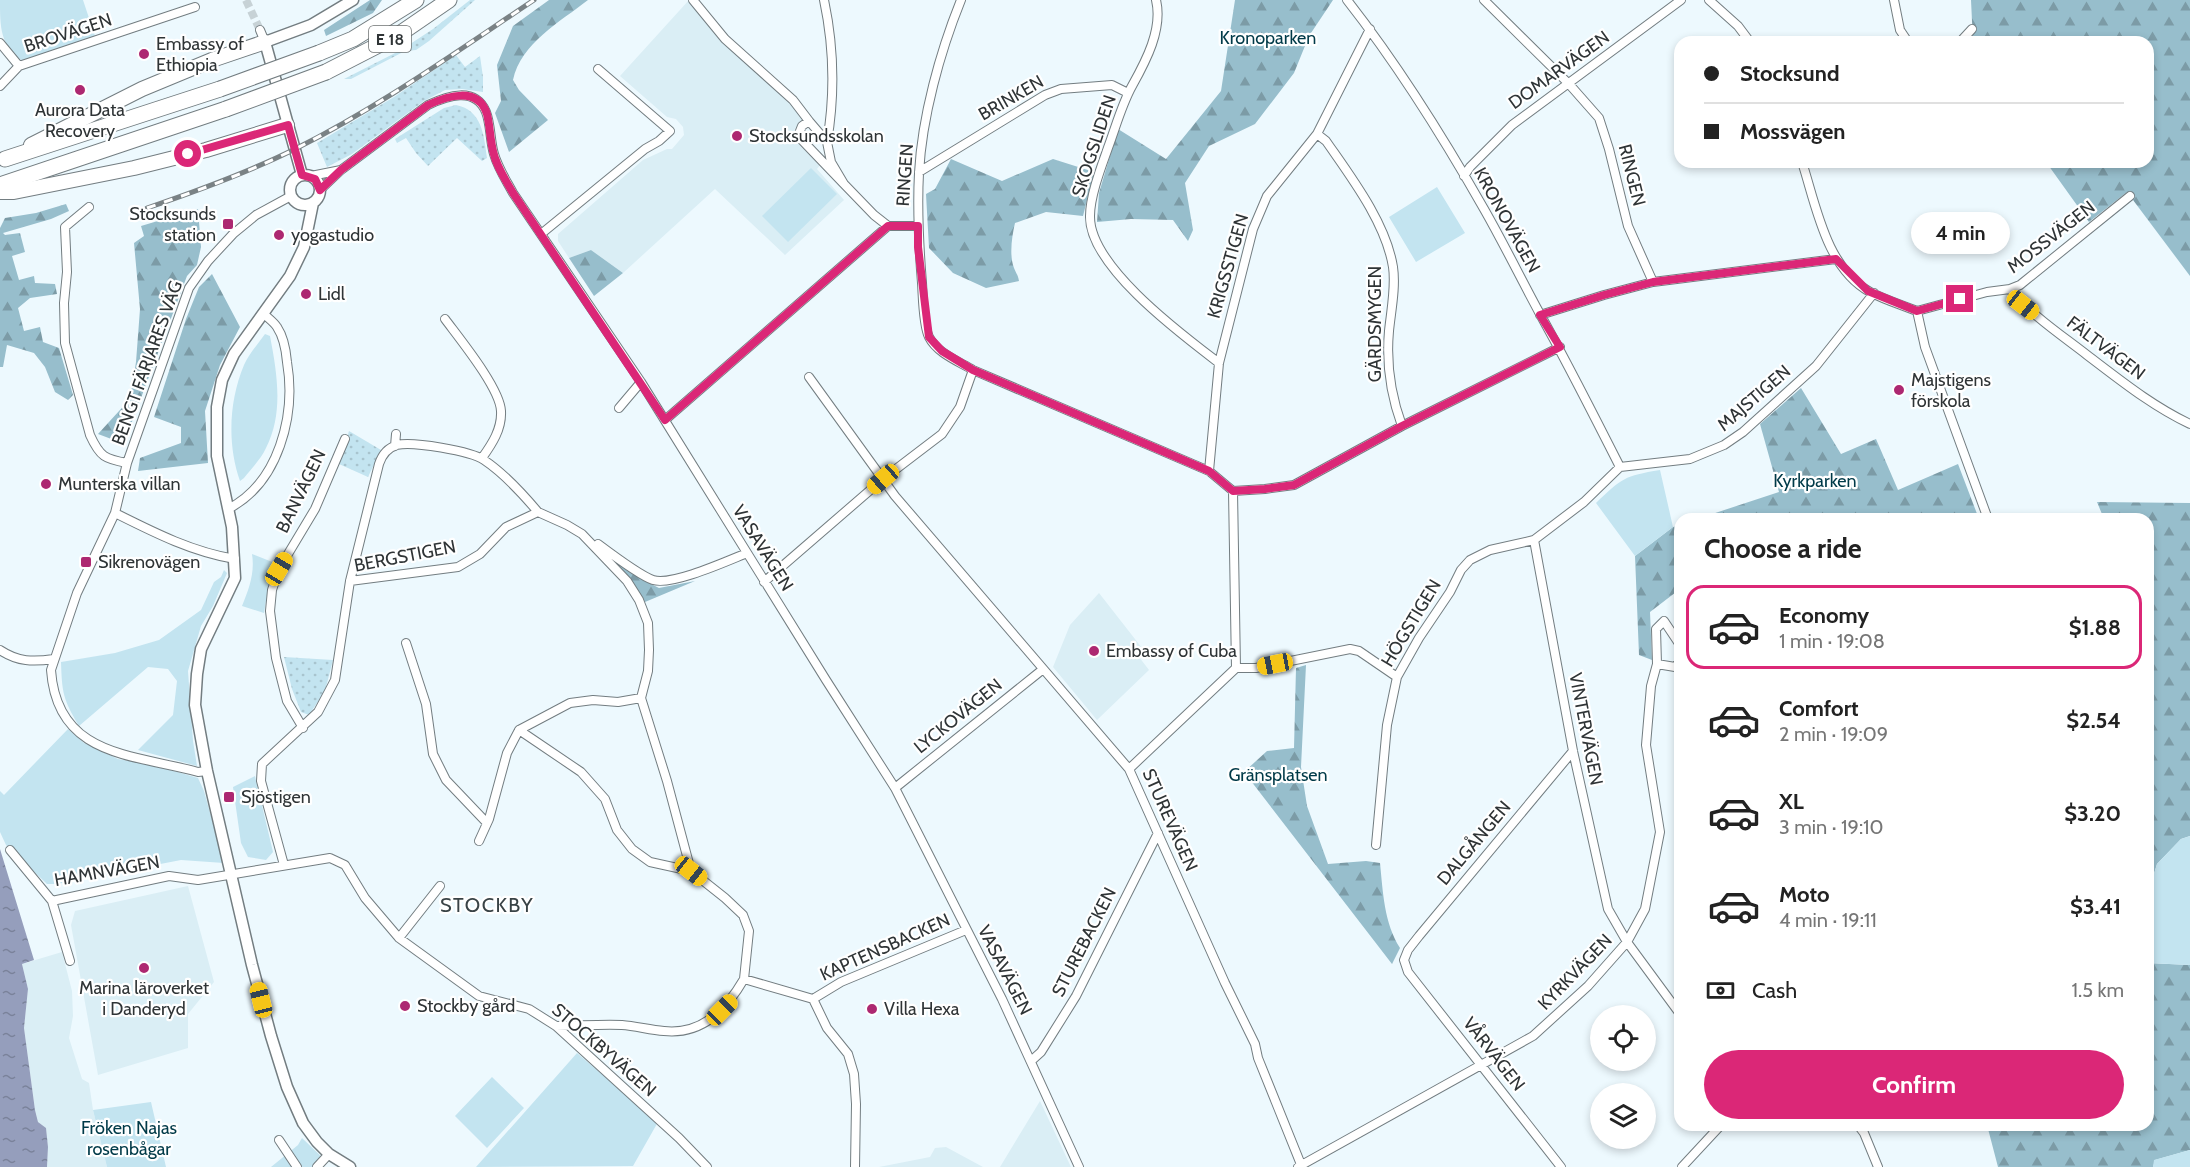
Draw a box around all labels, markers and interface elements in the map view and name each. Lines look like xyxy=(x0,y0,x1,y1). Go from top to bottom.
street label: BROVÄGEN xyxy=(21,8,115,58)
road number: E 18 xyxy=(369,26,411,52)
street label: DOMARVÄGEN xyxy=(1504,26,1614,114)
park label: Kronoparken xyxy=(1220,27,1316,49)
place label: Embassy of Ethiopia xyxy=(156,33,244,76)
marker: Embassy of Ethiopia xyxy=(137,47,151,61)
text: Stocksund xyxy=(1740,60,1839,87)
street label: BRINKEN xyxy=(974,71,1048,125)
marker: Aurora Data Recovery xyxy=(73,83,87,97)
street label: SKOGSLIDEN xyxy=(1067,92,1121,200)
place label: Aurora Data Recovery xyxy=(35,99,125,142)
text: Mossvägen xyxy=(1740,118,1845,145)
place label: Stocksundsskolan xyxy=(749,125,884,147)
marker: Stocksundsskolan xyxy=(730,129,744,143)
route start xyxy=(174,140,201,167)
street label: RINGEN xyxy=(1614,142,1650,208)
street label: RINGEN xyxy=(892,143,918,207)
street label: KRONOVÄGEN xyxy=(1469,164,1545,276)
street label: MOSSVÄGEN xyxy=(2003,196,2099,278)
place label: Stocksunds station xyxy=(129,203,216,246)
street label: KRIGSSTIGEN xyxy=(1203,211,1253,321)
callout: 4 min xyxy=(1910,212,2010,254)
marker: Stocksunds station xyxy=(221,217,235,231)
text: 4 min xyxy=(1935,221,1986,245)
place label: yogastudio xyxy=(291,224,374,246)
marker: yogastudio xyxy=(272,228,286,242)
street label: GÄRDSMYGEN xyxy=(1364,266,1386,382)
street label: BENGT FÄRJARES VÄG xyxy=(107,278,187,448)
place label: Lidl xyxy=(318,283,346,305)
route end xyxy=(1946,285,1973,312)
marker: Lidl xyxy=(299,287,313,301)
car xyxy=(2003,287,2043,323)
street label: FÄLTVÄGEN xyxy=(2062,311,2150,385)
street label: MAJSTIGEN xyxy=(1713,360,1795,436)
place label: Majstigens förskola xyxy=(1911,369,1991,412)
marker: Majstigens förskola xyxy=(1892,383,1906,397)
street label: BANVÄGEN xyxy=(271,446,331,536)
car xyxy=(864,460,902,498)
park label: Kyrkparken xyxy=(1773,470,1857,492)
place label: Munterska villan xyxy=(58,473,181,495)
marker: Munterska villan xyxy=(39,477,53,491)
street label: VASAVÄGEN xyxy=(728,501,798,595)
text: Choose a ride xyxy=(1704,532,1862,565)
street label: BERGSTIGEN xyxy=(352,535,458,577)
car xyxy=(262,549,296,589)
place label: Sikrenovägen xyxy=(98,551,200,573)
marker: Sikrenovägen xyxy=(79,555,93,569)
street label: HÖGSTIGEN xyxy=(1376,575,1446,671)
icon: car xyxy=(1707,600,1761,654)
text: Economy xyxy=(1779,602,1869,629)
text: $1.88 xyxy=(2069,614,2121,641)
text: 1 min · 19:08 xyxy=(1779,629,1885,653)
place label: Embassy of Cuba xyxy=(1106,640,1237,662)
marker: Embassy of Cuba xyxy=(1087,644,1101,658)
car xyxy=(1256,652,1294,676)
street label: VINTERVÄGEN xyxy=(1564,671,1608,787)
street label: LYCKOVÄGEN xyxy=(909,674,1007,758)
icon: car xyxy=(1707,693,1761,747)
text: Comfort xyxy=(1779,695,1858,722)
text: $2.54 xyxy=(2066,707,2121,734)
text: 2 min · 19:09 xyxy=(1779,722,1888,746)
park label: Gränsplatsen xyxy=(1228,764,1328,786)
street label: STUREVÄGEN xyxy=(1138,765,1202,875)
place label: Sjöstigen xyxy=(241,786,311,808)
icon: car xyxy=(1707,786,1761,840)
text: XL xyxy=(1779,788,1804,815)
marker: Sjöstigen xyxy=(222,790,236,804)
street label: DALGÅNGEN xyxy=(1432,796,1516,890)
text: $3.20 xyxy=(2064,800,2121,827)
text: 3 min · 19:10 xyxy=(1779,815,1884,839)
street label: HAMNVÄGEN xyxy=(53,851,161,891)
car xyxy=(671,853,711,889)
icon: car xyxy=(1707,879,1761,933)
text: Moto xyxy=(1779,881,1830,908)
street label: STUREBACKEN xyxy=(1047,884,1121,1000)
district label: STOCKBY xyxy=(440,893,534,917)
text: $3.41 xyxy=(2070,893,2121,920)
text: 4 min · 19:11 xyxy=(1779,908,1877,932)
street label: KAPTENSBACKEN xyxy=(817,909,953,985)
street label: VASAVÄGEN xyxy=(973,922,1037,1018)
street label: KYRKVÄGEN xyxy=(1533,929,1617,1015)
marker: Marina läroverket i Danderyd xyxy=(137,961,151,975)
icon: cash xyxy=(1704,974,1737,1007)
place label: Marina läroverket i Danderyd xyxy=(79,977,209,1020)
text: Cash xyxy=(1752,977,1797,1004)
text: 1.5 km xyxy=(2072,978,2124,1002)
car xyxy=(248,980,274,1020)
car xyxy=(703,991,741,1029)
place label: Stockby gård xyxy=(417,995,515,1017)
place label: Villa Hexa xyxy=(884,998,960,1020)
marker: Stockby gård xyxy=(398,999,412,1013)
street label: STOCKBYVÄGEN xyxy=(547,999,661,1101)
marker: Villa Hexa xyxy=(865,1002,879,1016)
map controls xyxy=(1590,1005,1656,1149)
button: locate xyxy=(1590,1005,1656,1071)
street label: VÅRVÄGEN xyxy=(1458,1013,1530,1095)
button: Confirm xyxy=(1704,1050,2124,1119)
button: layers xyxy=(1590,1083,1656,1149)
park label: Fröken Najas rosenbågar xyxy=(81,1117,177,1160)

